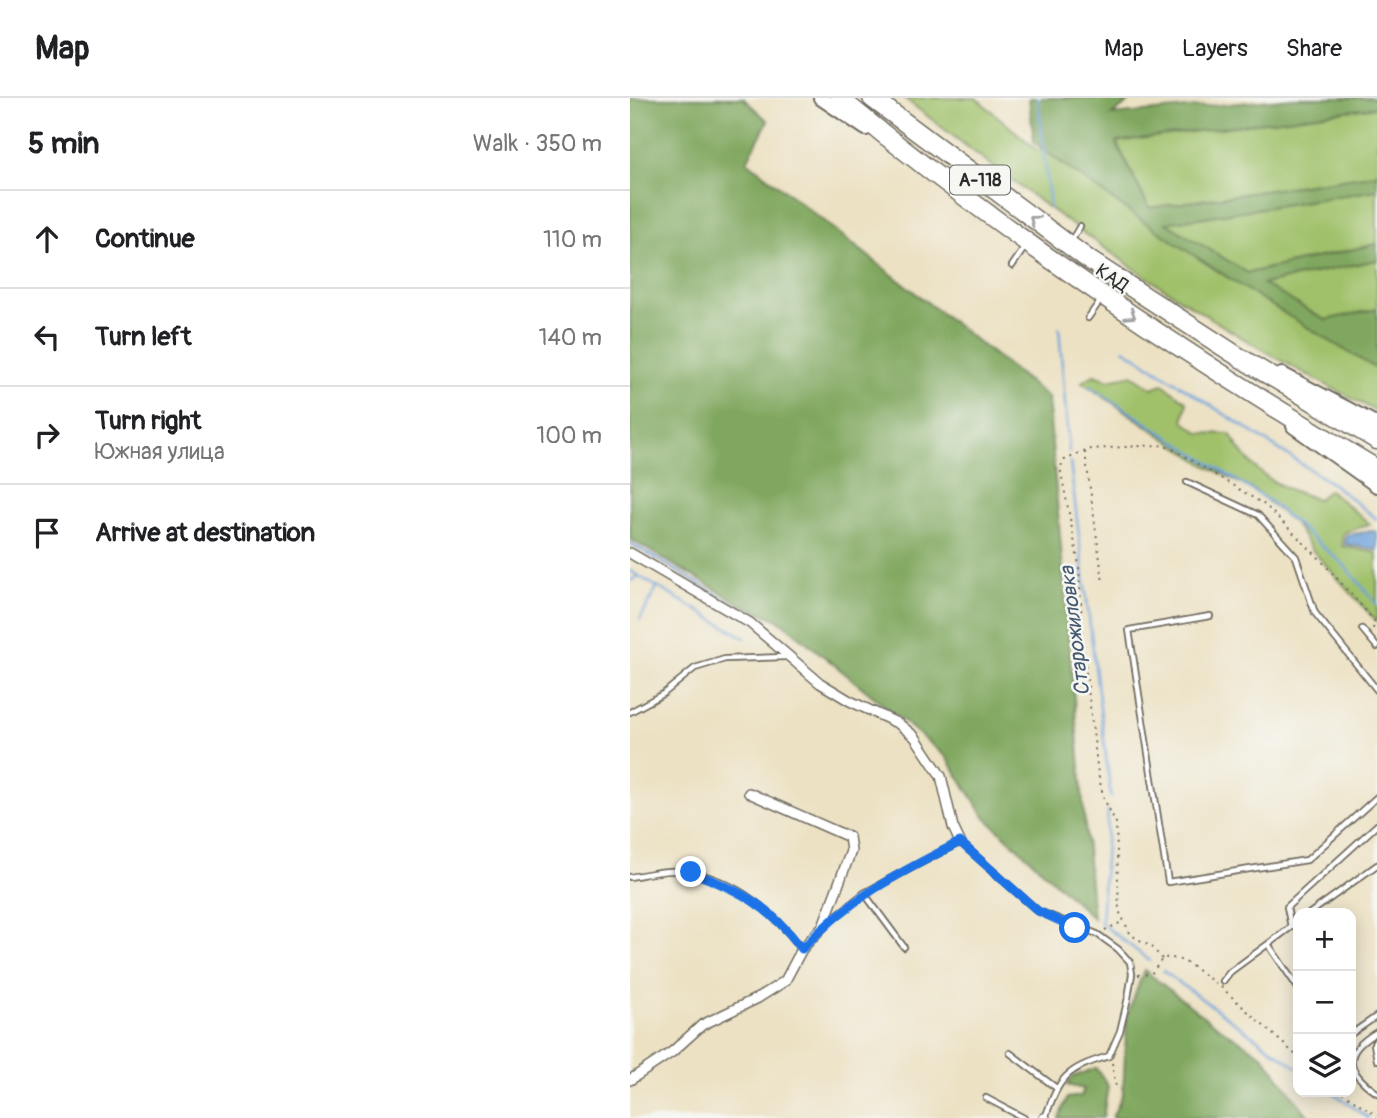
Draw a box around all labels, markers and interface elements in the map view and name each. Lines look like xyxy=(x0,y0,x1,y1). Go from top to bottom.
text: Map xyxy=(35,28,90,69)
text: Map xyxy=(1104,34,1144,63)
text: Layers xyxy=(1182,34,1248,63)
text: Share xyxy=(1286,34,1342,63)
text: 5 min xyxy=(28,125,99,162)
text: Walk · 350 m xyxy=(473,129,602,158)
road number: А-118 xyxy=(950,166,1010,194)
one-way arrow xyxy=(1029,216,1042,228)
icon: ahead xyxy=(28,220,66,258)
text: Continue xyxy=(95,223,195,255)
text: 110 m xyxy=(543,225,602,254)
street label: КАД xyxy=(1091,258,1134,298)
one-way arrow xyxy=(1123,307,1136,320)
icon: left xyxy=(28,318,66,356)
text: Turn left xyxy=(95,321,191,353)
text: 140 m xyxy=(539,323,602,352)
text: Turn right xyxy=(95,405,201,437)
icon: right xyxy=(28,416,66,454)
text: 100 m xyxy=(536,421,602,450)
text: Южная улица xyxy=(95,437,225,466)
icon: arrive xyxy=(28,514,66,552)
text: Arrive at destination xyxy=(95,517,315,549)
water label: Старожиловка xyxy=(1054,563,1096,697)
route end xyxy=(675,856,706,887)
map controls xyxy=(1293,908,1356,1097)
button: + xyxy=(1293,908,1356,971)
route start xyxy=(1059,912,1090,943)
button: − xyxy=(1293,971,1356,1034)
button: layers xyxy=(1293,1034,1356,1097)

